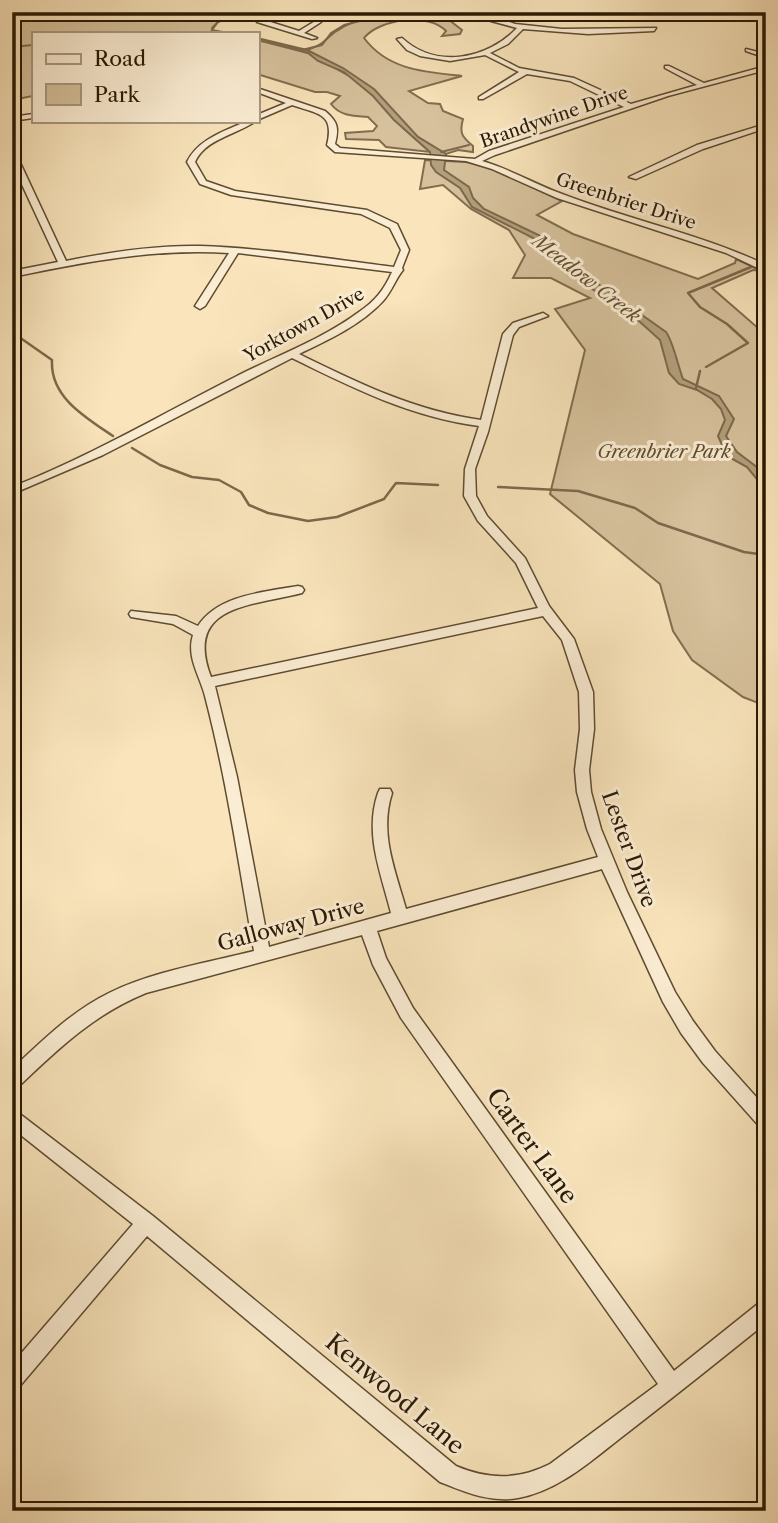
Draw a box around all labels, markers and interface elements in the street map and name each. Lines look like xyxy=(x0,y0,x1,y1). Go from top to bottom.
legend xyxy=(32,32,259,122)
text: Road xyxy=(94,46,146,71)
street label: Brandywine Drive xyxy=(477,81,631,153)
text: Park xyxy=(94,82,140,107)
street label: Greenbrier Drive xyxy=(553,168,699,234)
water label: Meadow Creek xyxy=(527,228,645,328)
street label: Yorktown Drive xyxy=(239,283,368,368)
park label: Greenbrier Park xyxy=(597,441,731,463)
street label: Lester Drive xyxy=(597,787,662,911)
street label: Galloway Drive xyxy=(215,893,367,956)
street label: Carter Lane xyxy=(481,1082,584,1209)
street label: Kenwood Lane xyxy=(320,1327,471,1460)

